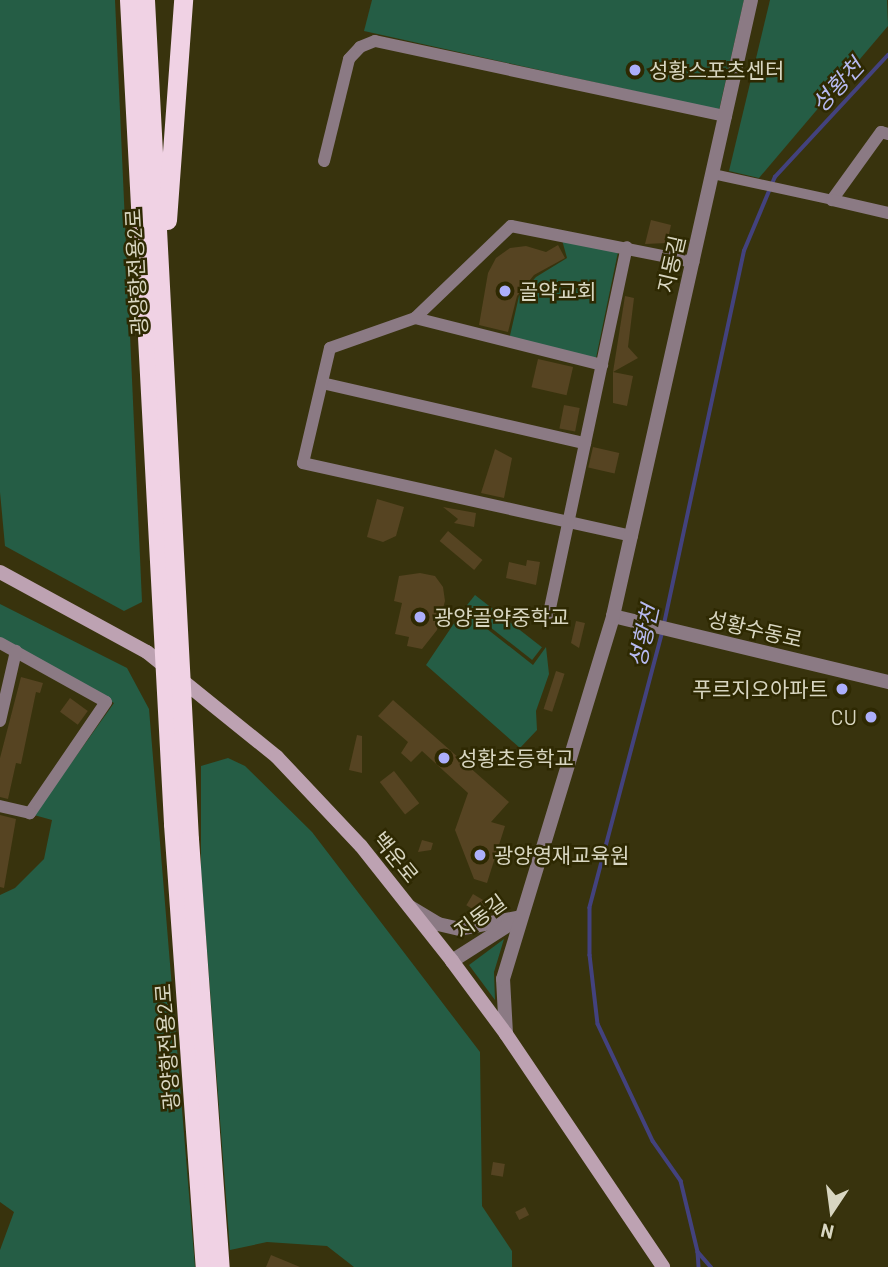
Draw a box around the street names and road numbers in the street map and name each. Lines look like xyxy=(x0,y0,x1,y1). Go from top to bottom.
street label: 광양항전용2로 xyxy=(120,208,152,336)
street label: 지동길 xyxy=(652,233,690,295)
street label: 성황수동로 xyxy=(705,606,805,652)
street label: 백운로 xyxy=(368,827,424,887)
street label: 지동길 xyxy=(449,889,511,943)
street label: 광양항전용2로 xyxy=(150,983,184,1111)

